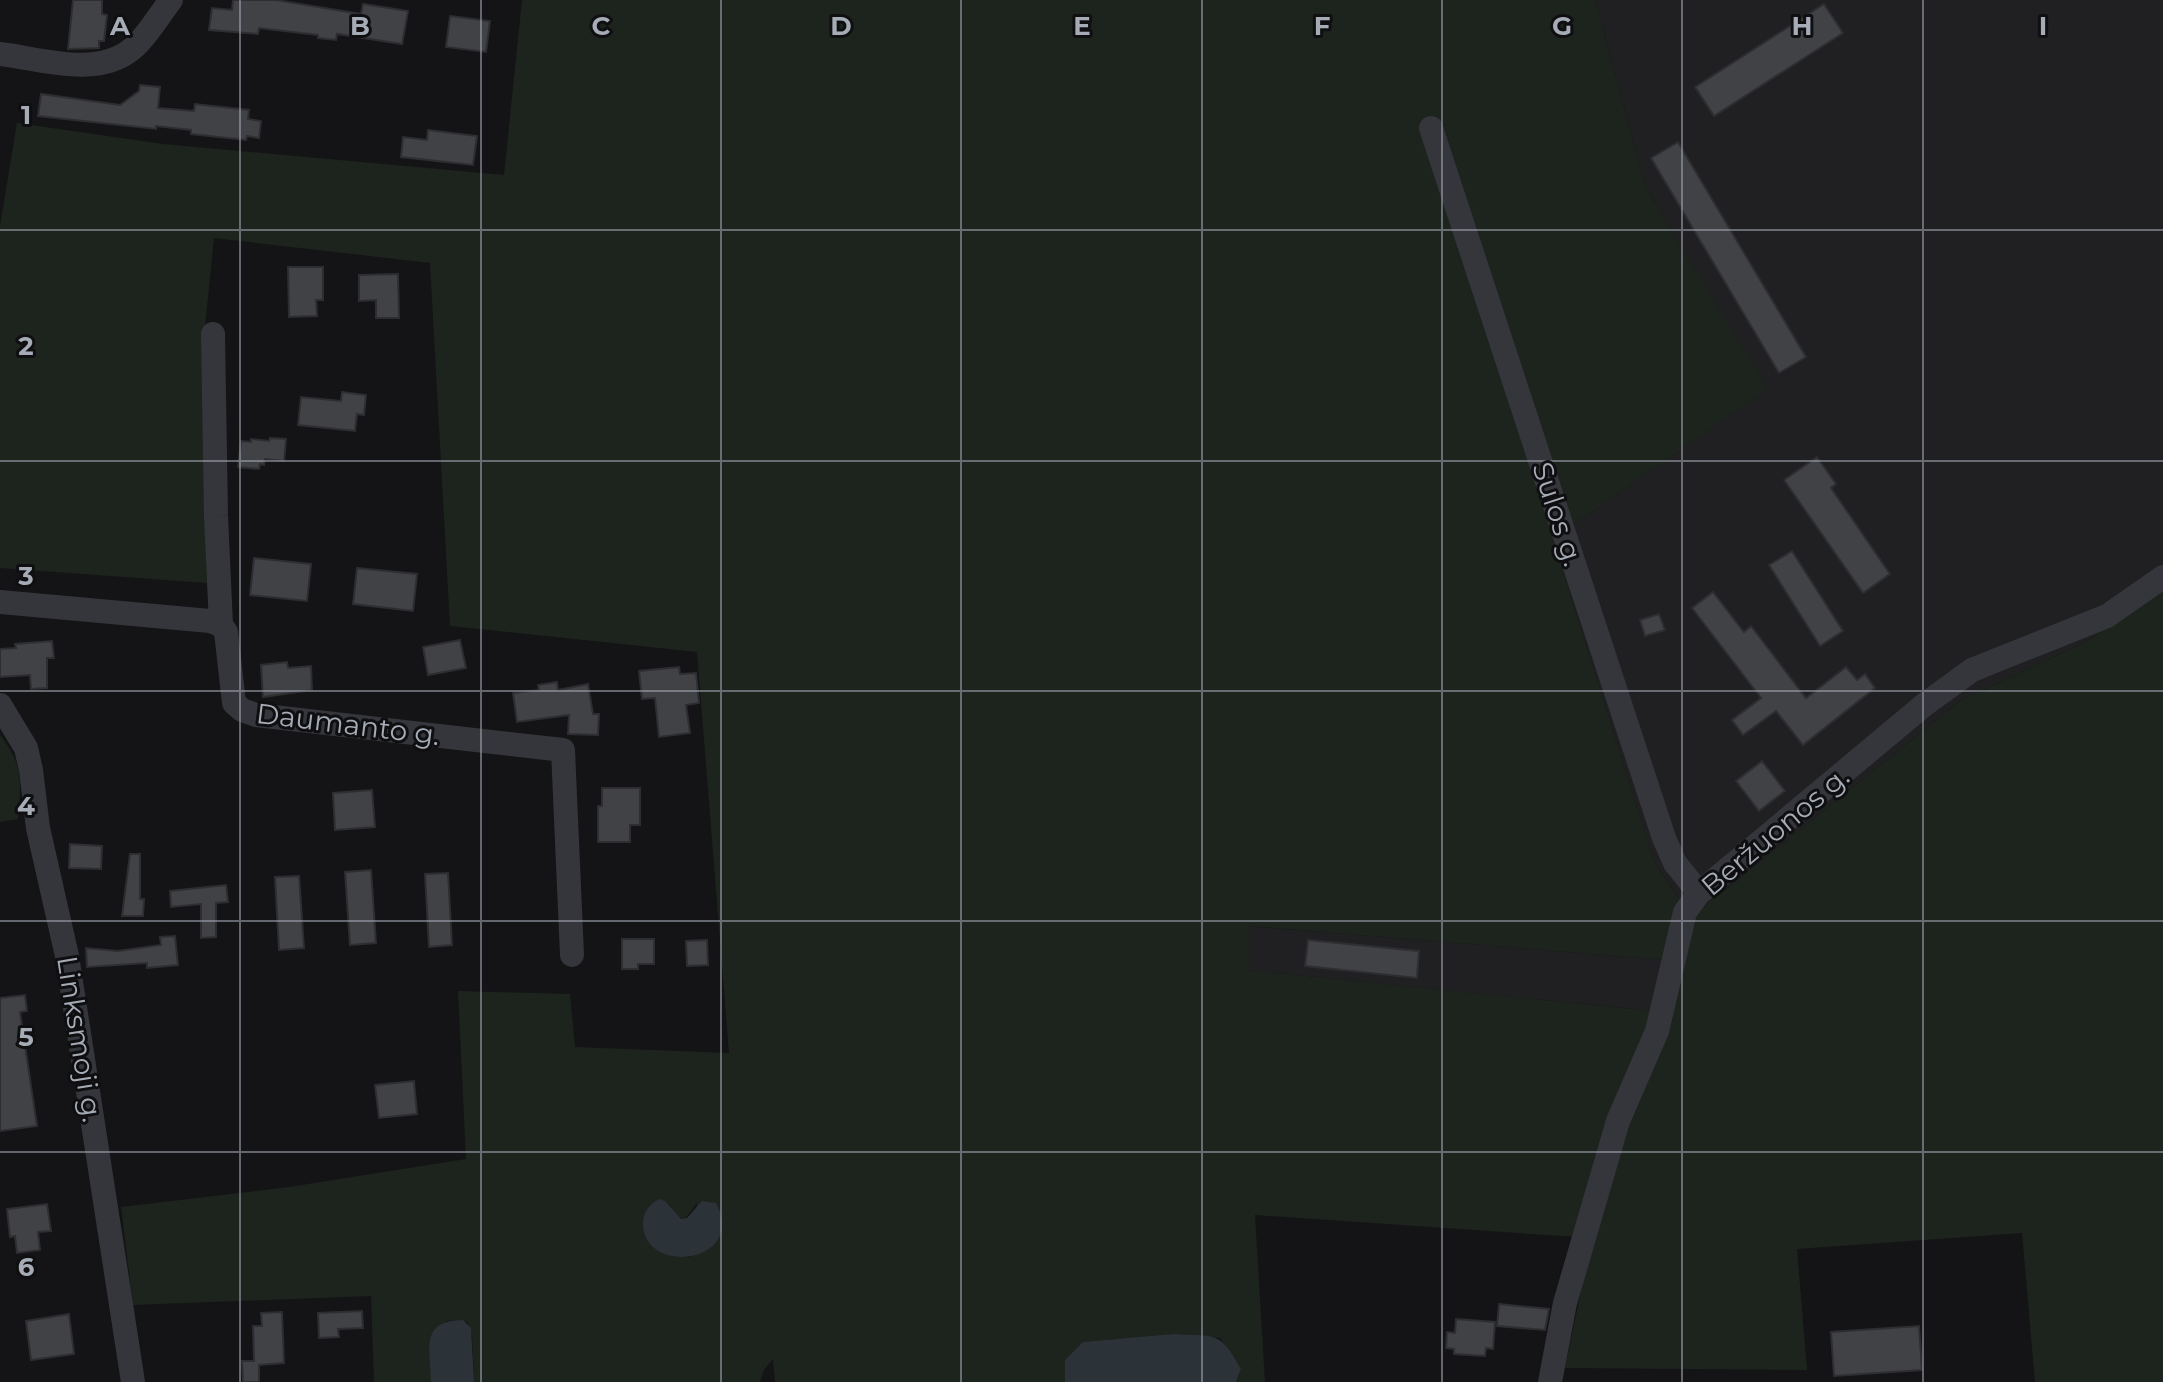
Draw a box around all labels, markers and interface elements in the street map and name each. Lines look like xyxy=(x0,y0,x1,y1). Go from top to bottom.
text: A xyxy=(109,10,131,42)
text: B xyxy=(350,10,370,42)
text: C xyxy=(592,10,611,42)
text: D xyxy=(830,10,852,42)
text: E xyxy=(1073,10,1091,42)
text: F xyxy=(1314,10,1330,42)
text: G xyxy=(1552,10,1572,42)
text: H xyxy=(1791,10,1813,42)
text: I xyxy=(2039,10,2047,42)
text: 1 xyxy=(21,99,31,131)
text: 2 xyxy=(18,330,34,362)
street label: Sulos g. xyxy=(1525,458,1591,570)
text: 3 xyxy=(17,560,34,592)
street label: Daumanto g. xyxy=(254,696,442,752)
street label: Beržuonos g. xyxy=(1694,759,1856,903)
text: 4 xyxy=(17,790,35,822)
street label: Linksmoji g. xyxy=(50,953,110,1125)
text: 5 xyxy=(18,1021,34,1053)
text: 6 xyxy=(18,1251,35,1283)

